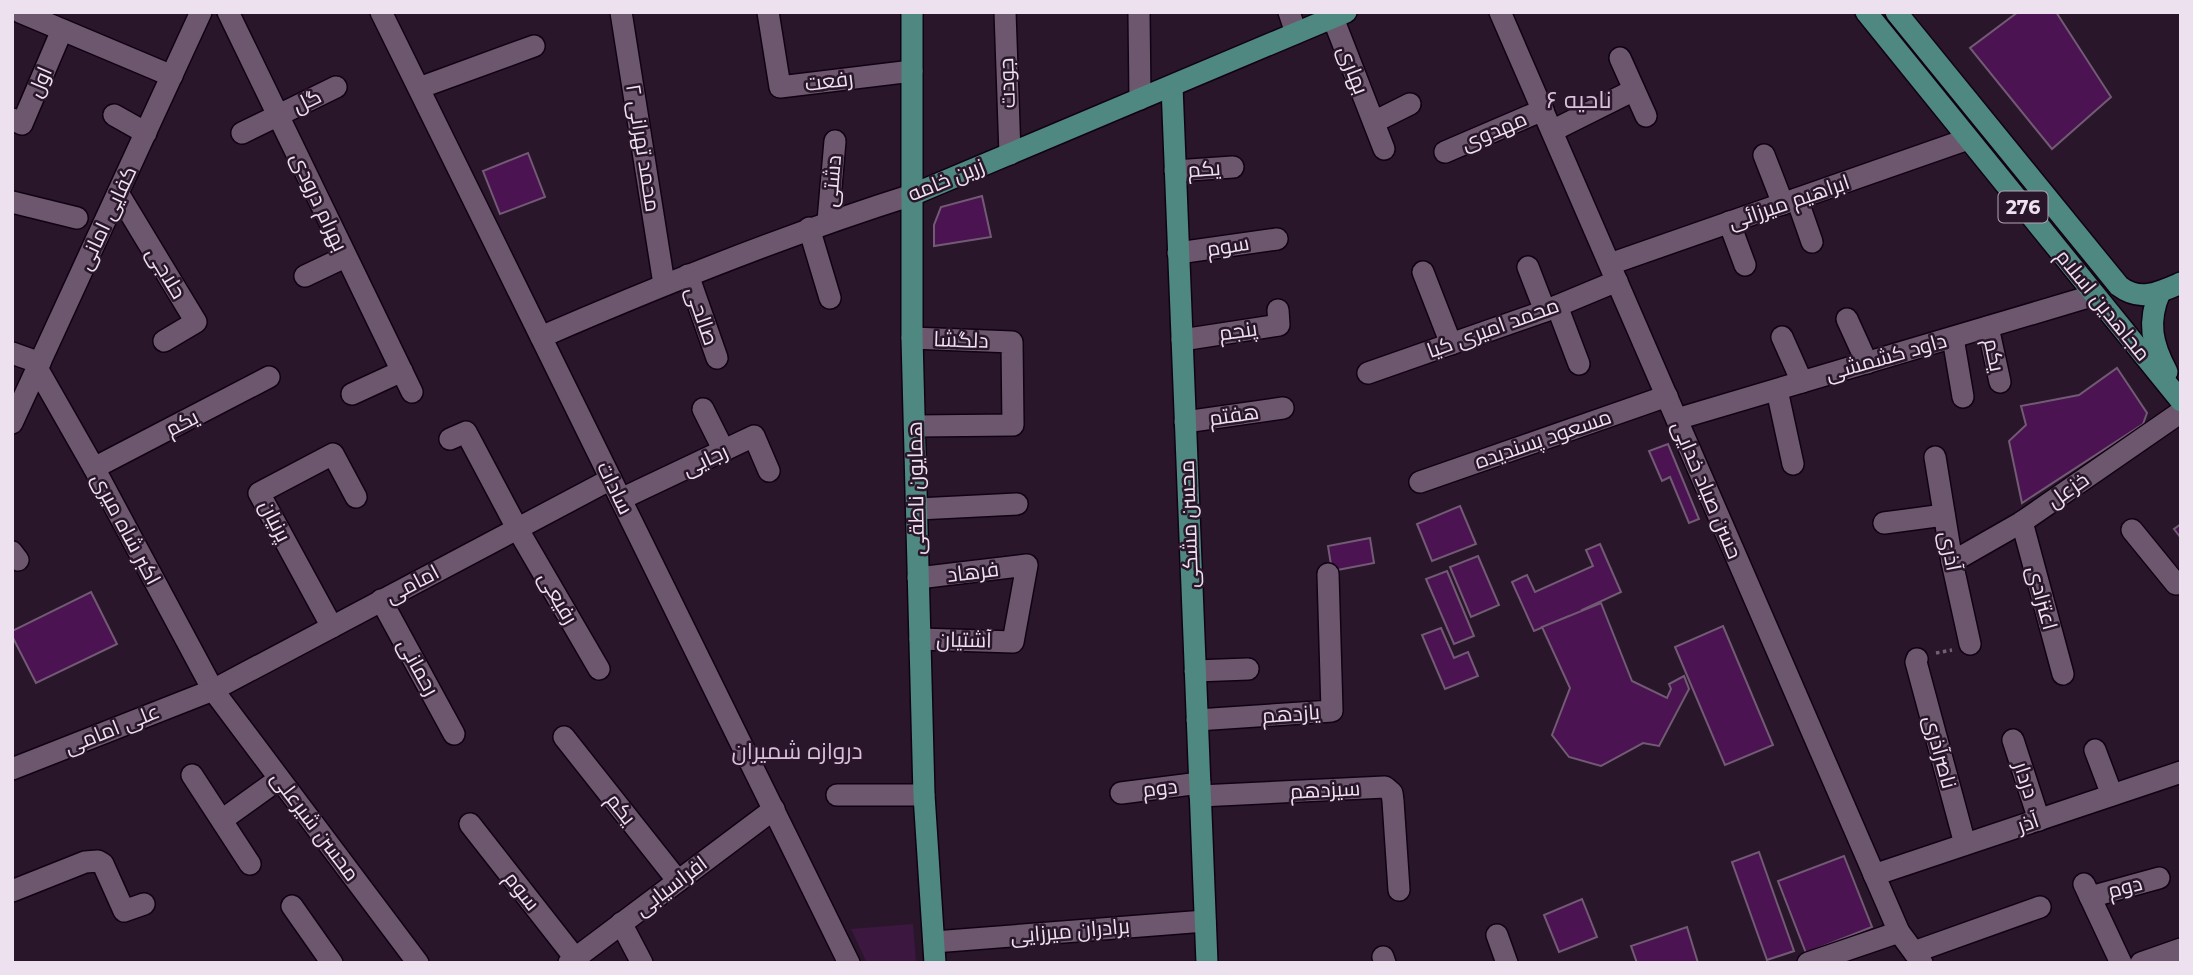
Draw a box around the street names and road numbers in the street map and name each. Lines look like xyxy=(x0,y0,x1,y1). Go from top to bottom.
street label: بهاری xyxy=(1332,42,1374,98)
street label: جودت xyxy=(993,57,1020,109)
street label: اول xyxy=(22,63,58,101)
street label: رفعت xyxy=(803,65,855,96)
street label: محمد تهرانی ۲ xyxy=(620,82,666,214)
street label: گل xyxy=(288,83,326,119)
street label: مهدوی xyxy=(1457,106,1531,156)
street label: بهرام درودی xyxy=(284,148,353,256)
street label: زرین خامه xyxy=(904,153,988,207)
street label: دشتی xyxy=(817,154,847,208)
street label: یکم xyxy=(1187,155,1222,184)
street label: کفایی امانی xyxy=(72,162,142,274)
street label: ابراهیم میرزائی xyxy=(1725,169,1853,236)
road number: 276 xyxy=(1998,192,2048,223)
street label: سوم xyxy=(1205,230,1251,263)
street label: حلاجی xyxy=(140,242,192,304)
street label: مجاهدین اسلام xyxy=(2049,244,2156,367)
street label: صالحی xyxy=(680,283,724,349)
street label: محمد امیری کیا xyxy=(1423,292,1563,364)
street label: پنجم xyxy=(1217,315,1259,348)
street label: دلگشا xyxy=(933,326,989,353)
street label: داود کشمشی xyxy=(1822,327,1950,387)
street label: یکم xyxy=(1977,336,2010,375)
street label: هفتم xyxy=(1207,399,1261,432)
street label: مسعود پسندیده xyxy=(1471,403,1615,475)
street label: یکم xyxy=(161,404,204,443)
street label: حسن صیاد خدایی xyxy=(1666,417,1748,563)
street label: همایون ناطقی xyxy=(902,421,930,555)
street label: رجایی xyxy=(678,438,732,482)
street label: سادات xyxy=(592,457,639,518)
street label: محسن مشکی xyxy=(1174,460,1204,588)
street label: خزعل xyxy=(2042,466,2094,514)
street label: اکبر شاه میری xyxy=(86,469,166,589)
street label: پرنیان xyxy=(253,496,297,547)
street label: آذری xyxy=(1933,529,1967,574)
street label: فرهاد xyxy=(946,556,1000,587)
street label: امامی xyxy=(381,559,443,609)
street label: اعتزادی xyxy=(2021,563,2063,633)
street label: رفیعی xyxy=(533,567,583,629)
street label: آشتیان xyxy=(936,627,992,653)
street label: رحمانی xyxy=(392,634,444,700)
street label: علی امامی xyxy=(61,698,163,760)
street label: یازدهم xyxy=(1261,699,1321,730)
street label: ناصرآذری xyxy=(1918,713,1962,791)
street label: دردار xyxy=(2009,757,2044,801)
street label: محسن شیرعلی xyxy=(265,766,365,886)
street label: دوم xyxy=(1141,773,1179,804)
street label: سیزدهم xyxy=(1289,775,1361,806)
street label: یکم xyxy=(600,788,642,831)
street label: آذر xyxy=(2013,807,2042,838)
street label: افراسیابی xyxy=(630,850,712,922)
street label: سوم xyxy=(498,866,545,916)
street label: دوم xyxy=(2105,870,2145,905)
street label: برادران میرزایی xyxy=(1009,913,1131,949)

